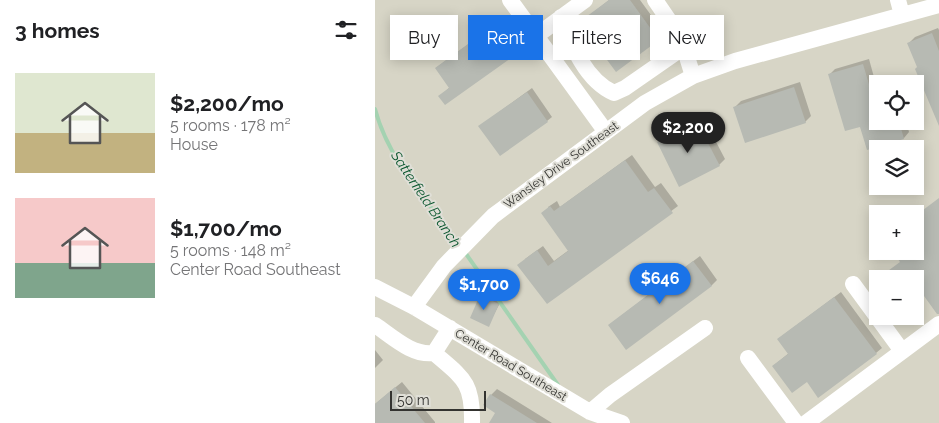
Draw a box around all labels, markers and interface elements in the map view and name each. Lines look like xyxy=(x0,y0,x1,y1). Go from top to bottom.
chip: Buy xyxy=(390,15,458,60)
chip: Rent xyxy=(468,15,543,60)
chip: Filters xyxy=(553,15,640,60)
chip: New xyxy=(650,15,724,60)
icon: filters xyxy=(332,16,360,44)
text: 3 homes xyxy=(15,18,100,43)
map controls xyxy=(869,75,924,325)
button: locate xyxy=(869,75,924,130)
text: $2,200/mo xyxy=(170,91,284,116)
icon: home xyxy=(55,93,115,153)
pin: $2,200 xyxy=(647,112,729,154)
text: 5 rooms · 178 m² xyxy=(170,116,291,135)
text: $2,200 xyxy=(662,118,714,137)
street label: Wansley Drive Southeast xyxy=(501,119,621,211)
text: House xyxy=(170,135,218,154)
button: layers xyxy=(869,140,924,195)
water label: Satterfield Branch xyxy=(387,147,464,250)
button: + xyxy=(869,205,924,260)
text: $1,700/mo xyxy=(170,216,282,241)
icon: home xyxy=(55,218,115,278)
text: 5 rooms · 148 m² xyxy=(170,241,291,260)
text: Center Road Southeast xyxy=(170,260,341,279)
pin: $646 xyxy=(630,262,690,305)
pin: $1,700 xyxy=(443,268,525,311)
text: $646 xyxy=(641,269,679,288)
button: − xyxy=(869,270,924,325)
text: $1,700 xyxy=(459,275,509,294)
street label: Center Road Southeast xyxy=(453,326,569,404)
scale bar xyxy=(390,388,486,411)
text: 50 m xyxy=(397,392,430,408)

